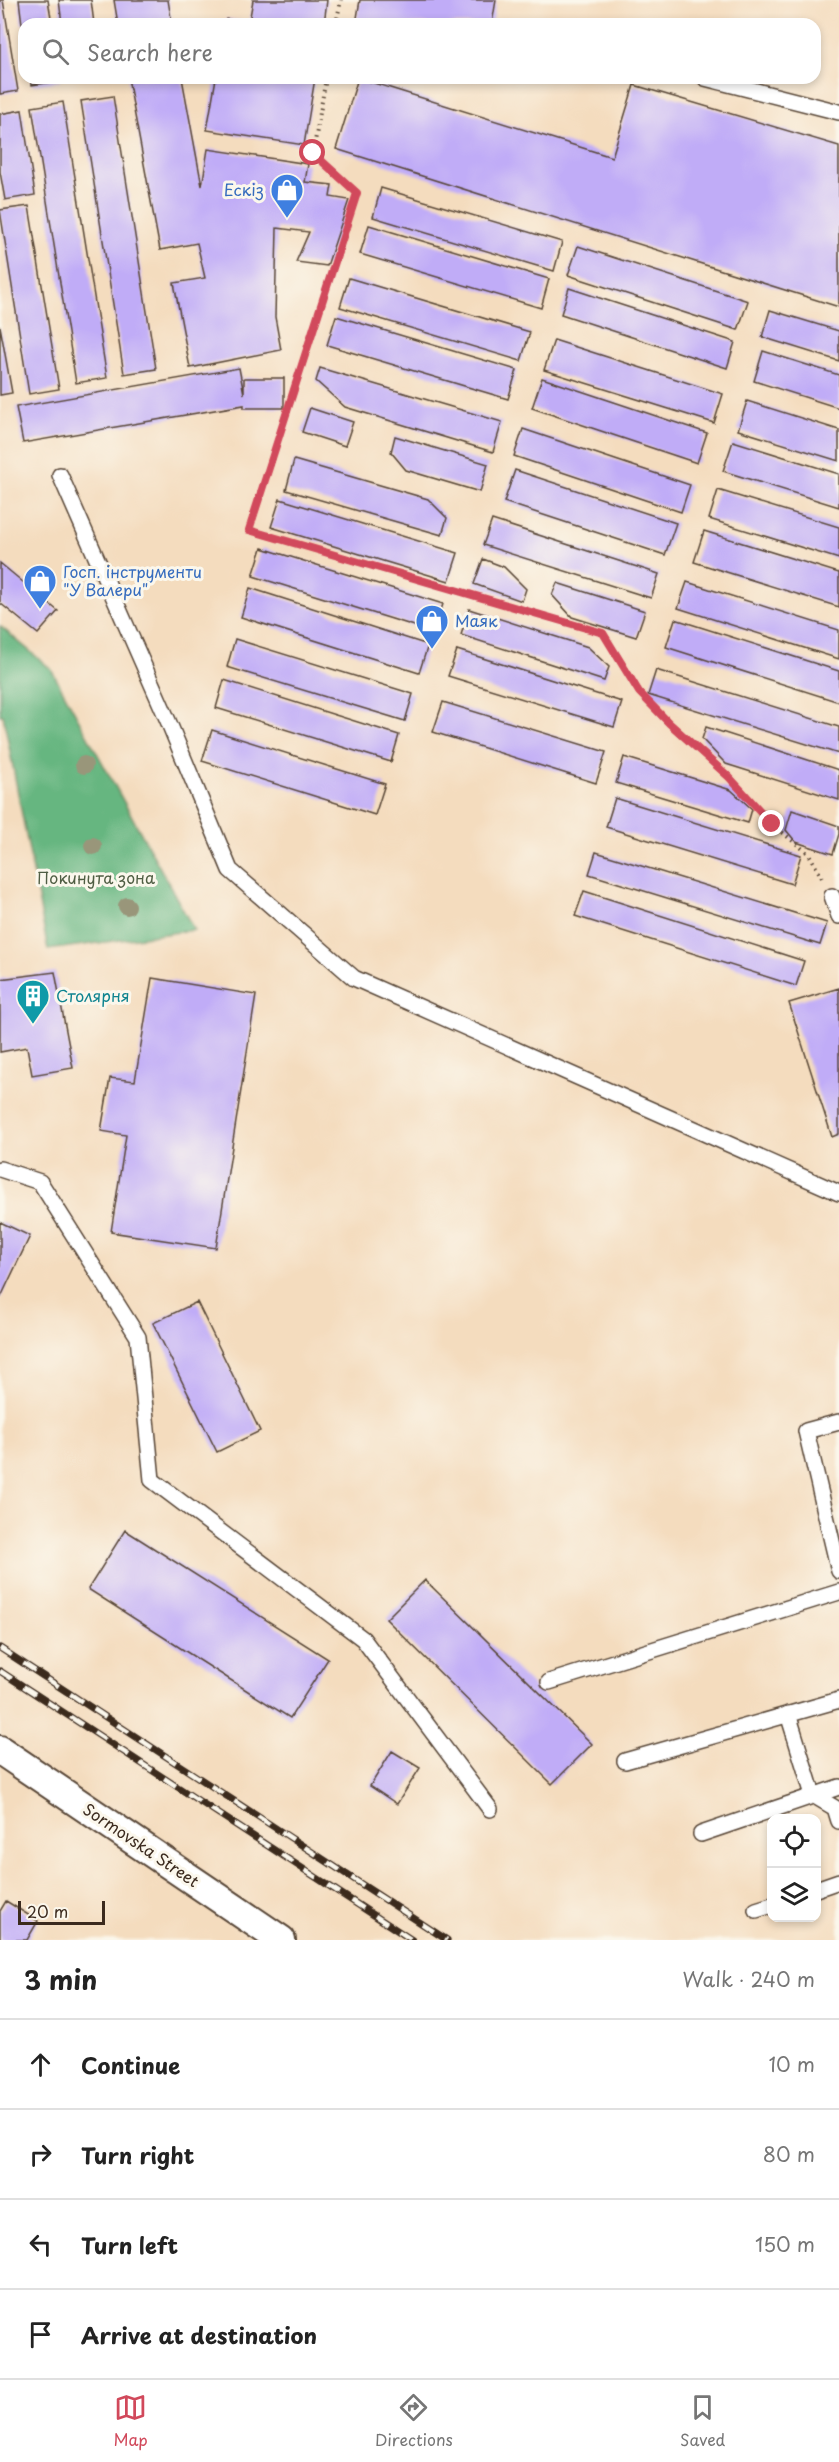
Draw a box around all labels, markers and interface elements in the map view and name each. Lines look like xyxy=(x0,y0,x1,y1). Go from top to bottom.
search box xyxy=(18,18,821,84)
icon: search xyxy=(39,35,72,68)
text: Search here xyxy=(87,35,213,68)
route start xyxy=(299,139,325,165)
shop icon: Ескіз xyxy=(269,172,305,219)
place label: Ескіз xyxy=(224,177,264,201)
place label: Госп. інструменти "У Валери" xyxy=(63,559,202,601)
shop icon: Госп. інструменти "У Валери" xyxy=(22,563,58,610)
shop icon: Маяк xyxy=(414,603,450,650)
place label: Маяк xyxy=(455,608,498,632)
route end xyxy=(758,810,784,836)
park label: Покинута зона xyxy=(37,865,155,889)
building icon: Столярня xyxy=(15,978,51,1025)
place label: Столярня xyxy=(56,983,130,1007)
street label: Sormovska Street xyxy=(79,1796,204,1892)
map controls xyxy=(767,1814,821,1922)
button: locate xyxy=(767,1814,821,1868)
button: layers xyxy=(767,1868,821,1922)
scale bar xyxy=(18,1898,105,1926)
text: 20 m xyxy=(27,1899,68,1923)
text: 3 min xyxy=(24,1960,97,1999)
text: Walk · 240 m xyxy=(682,1964,815,1994)
icon: ahead xyxy=(24,2048,57,2081)
text: Continue xyxy=(81,2048,180,2081)
text: 10 m xyxy=(768,2049,815,2079)
icon: right xyxy=(24,2138,57,2171)
text: Turn right xyxy=(81,2138,194,2171)
text: 80 m xyxy=(763,2139,815,2169)
icon: left xyxy=(24,2228,57,2261)
text: Turn left xyxy=(81,2228,178,2261)
text: 150 m xyxy=(755,2229,815,2259)
icon: arrive xyxy=(24,2318,57,2351)
text: Arrive at destination xyxy=(81,2318,317,2351)
tab: Map xyxy=(114,2391,148,2451)
tab: Directions xyxy=(375,2391,453,2451)
tab: Saved xyxy=(680,2391,725,2451)

